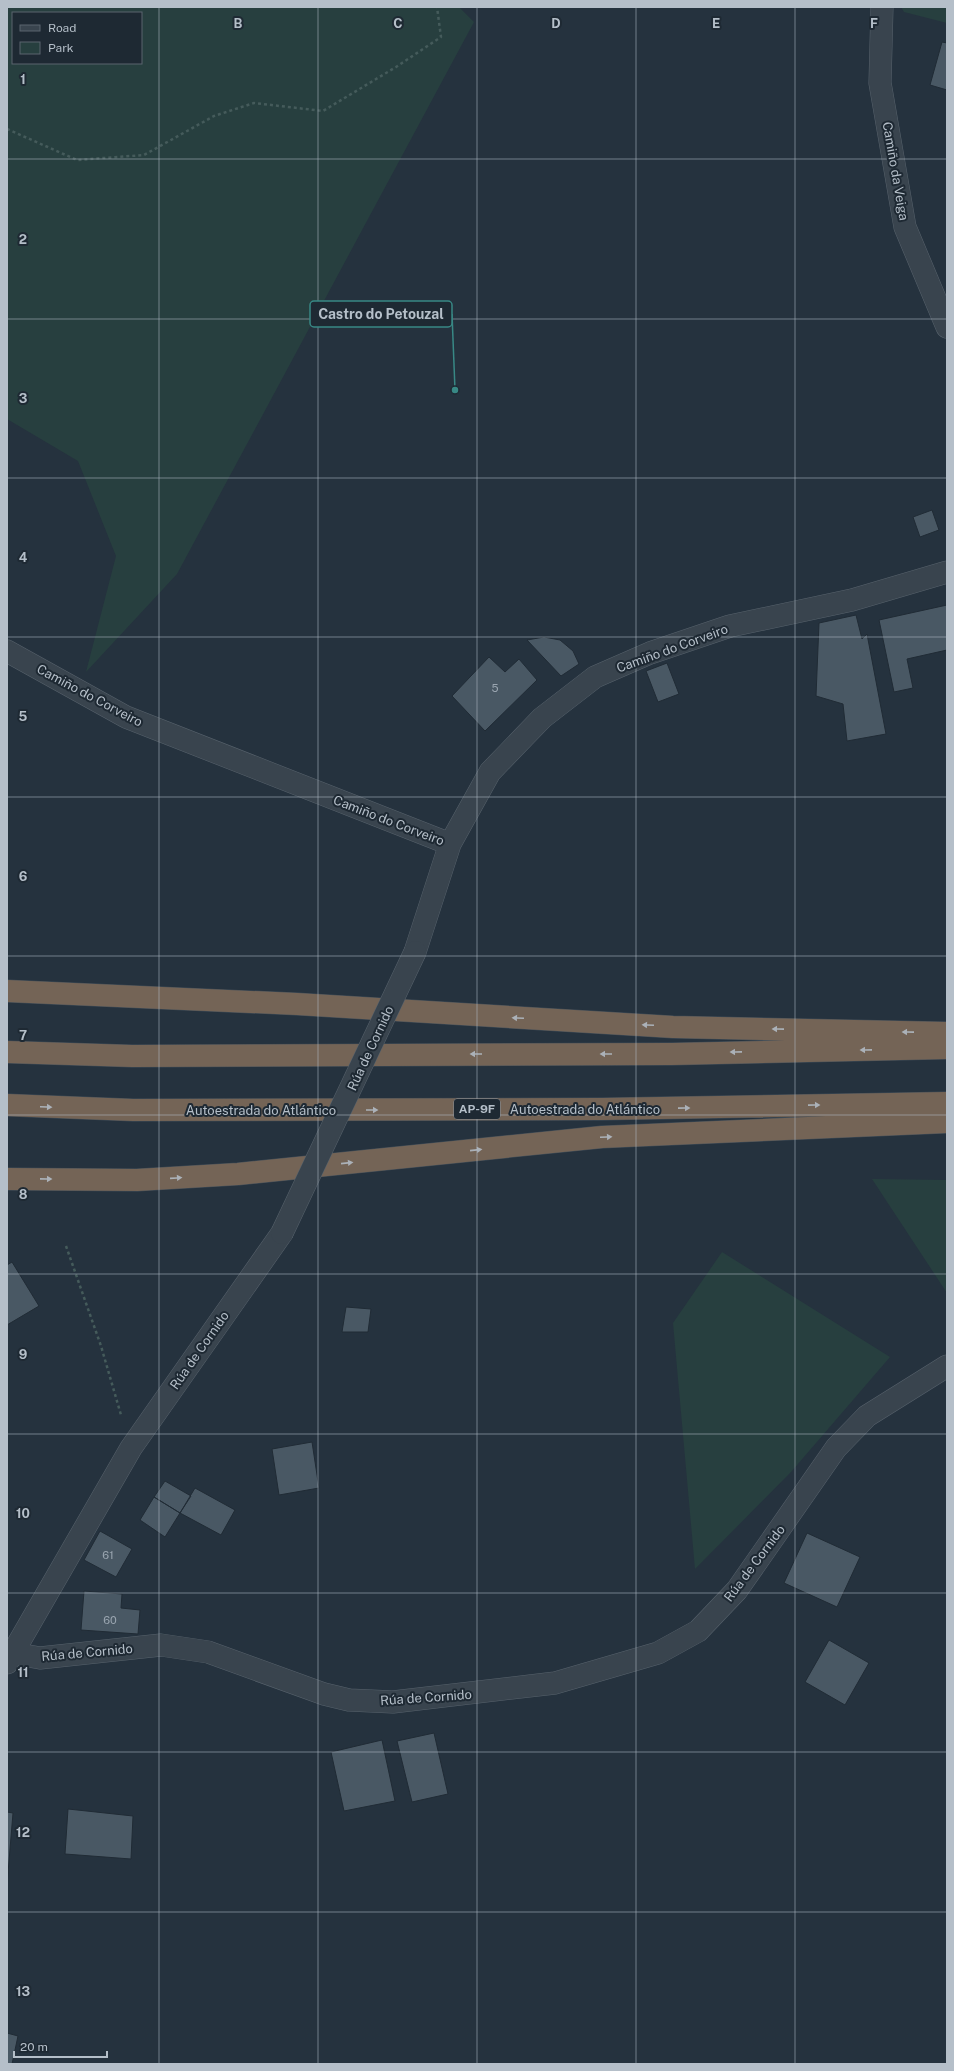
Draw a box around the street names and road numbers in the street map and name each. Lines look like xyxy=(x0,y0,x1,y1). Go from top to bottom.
street label: Camiño da Veiga xyxy=(879,121,912,222)
street label: Camiño do Corveiro xyxy=(614,621,730,676)
street label: Camiño do Corveiro xyxy=(34,661,145,730)
street label: Camiño do Corveiro xyxy=(331,792,446,849)
street label: Rúa de Cornido xyxy=(344,1003,397,1093)
road number: AP-9F xyxy=(454,1099,500,1119)
street label: Autoestrada do Atlántico xyxy=(510,1102,660,1117)
street label: Autoestrada do Atlántico xyxy=(186,1103,336,1118)
street label: Rúa de Cornido xyxy=(167,1308,232,1392)
street label: Rúa de Cornido xyxy=(721,1522,788,1604)
street label: Rúa de Cornido xyxy=(41,1641,133,1664)
street label: Rúa de Cornido xyxy=(380,1687,472,1708)

